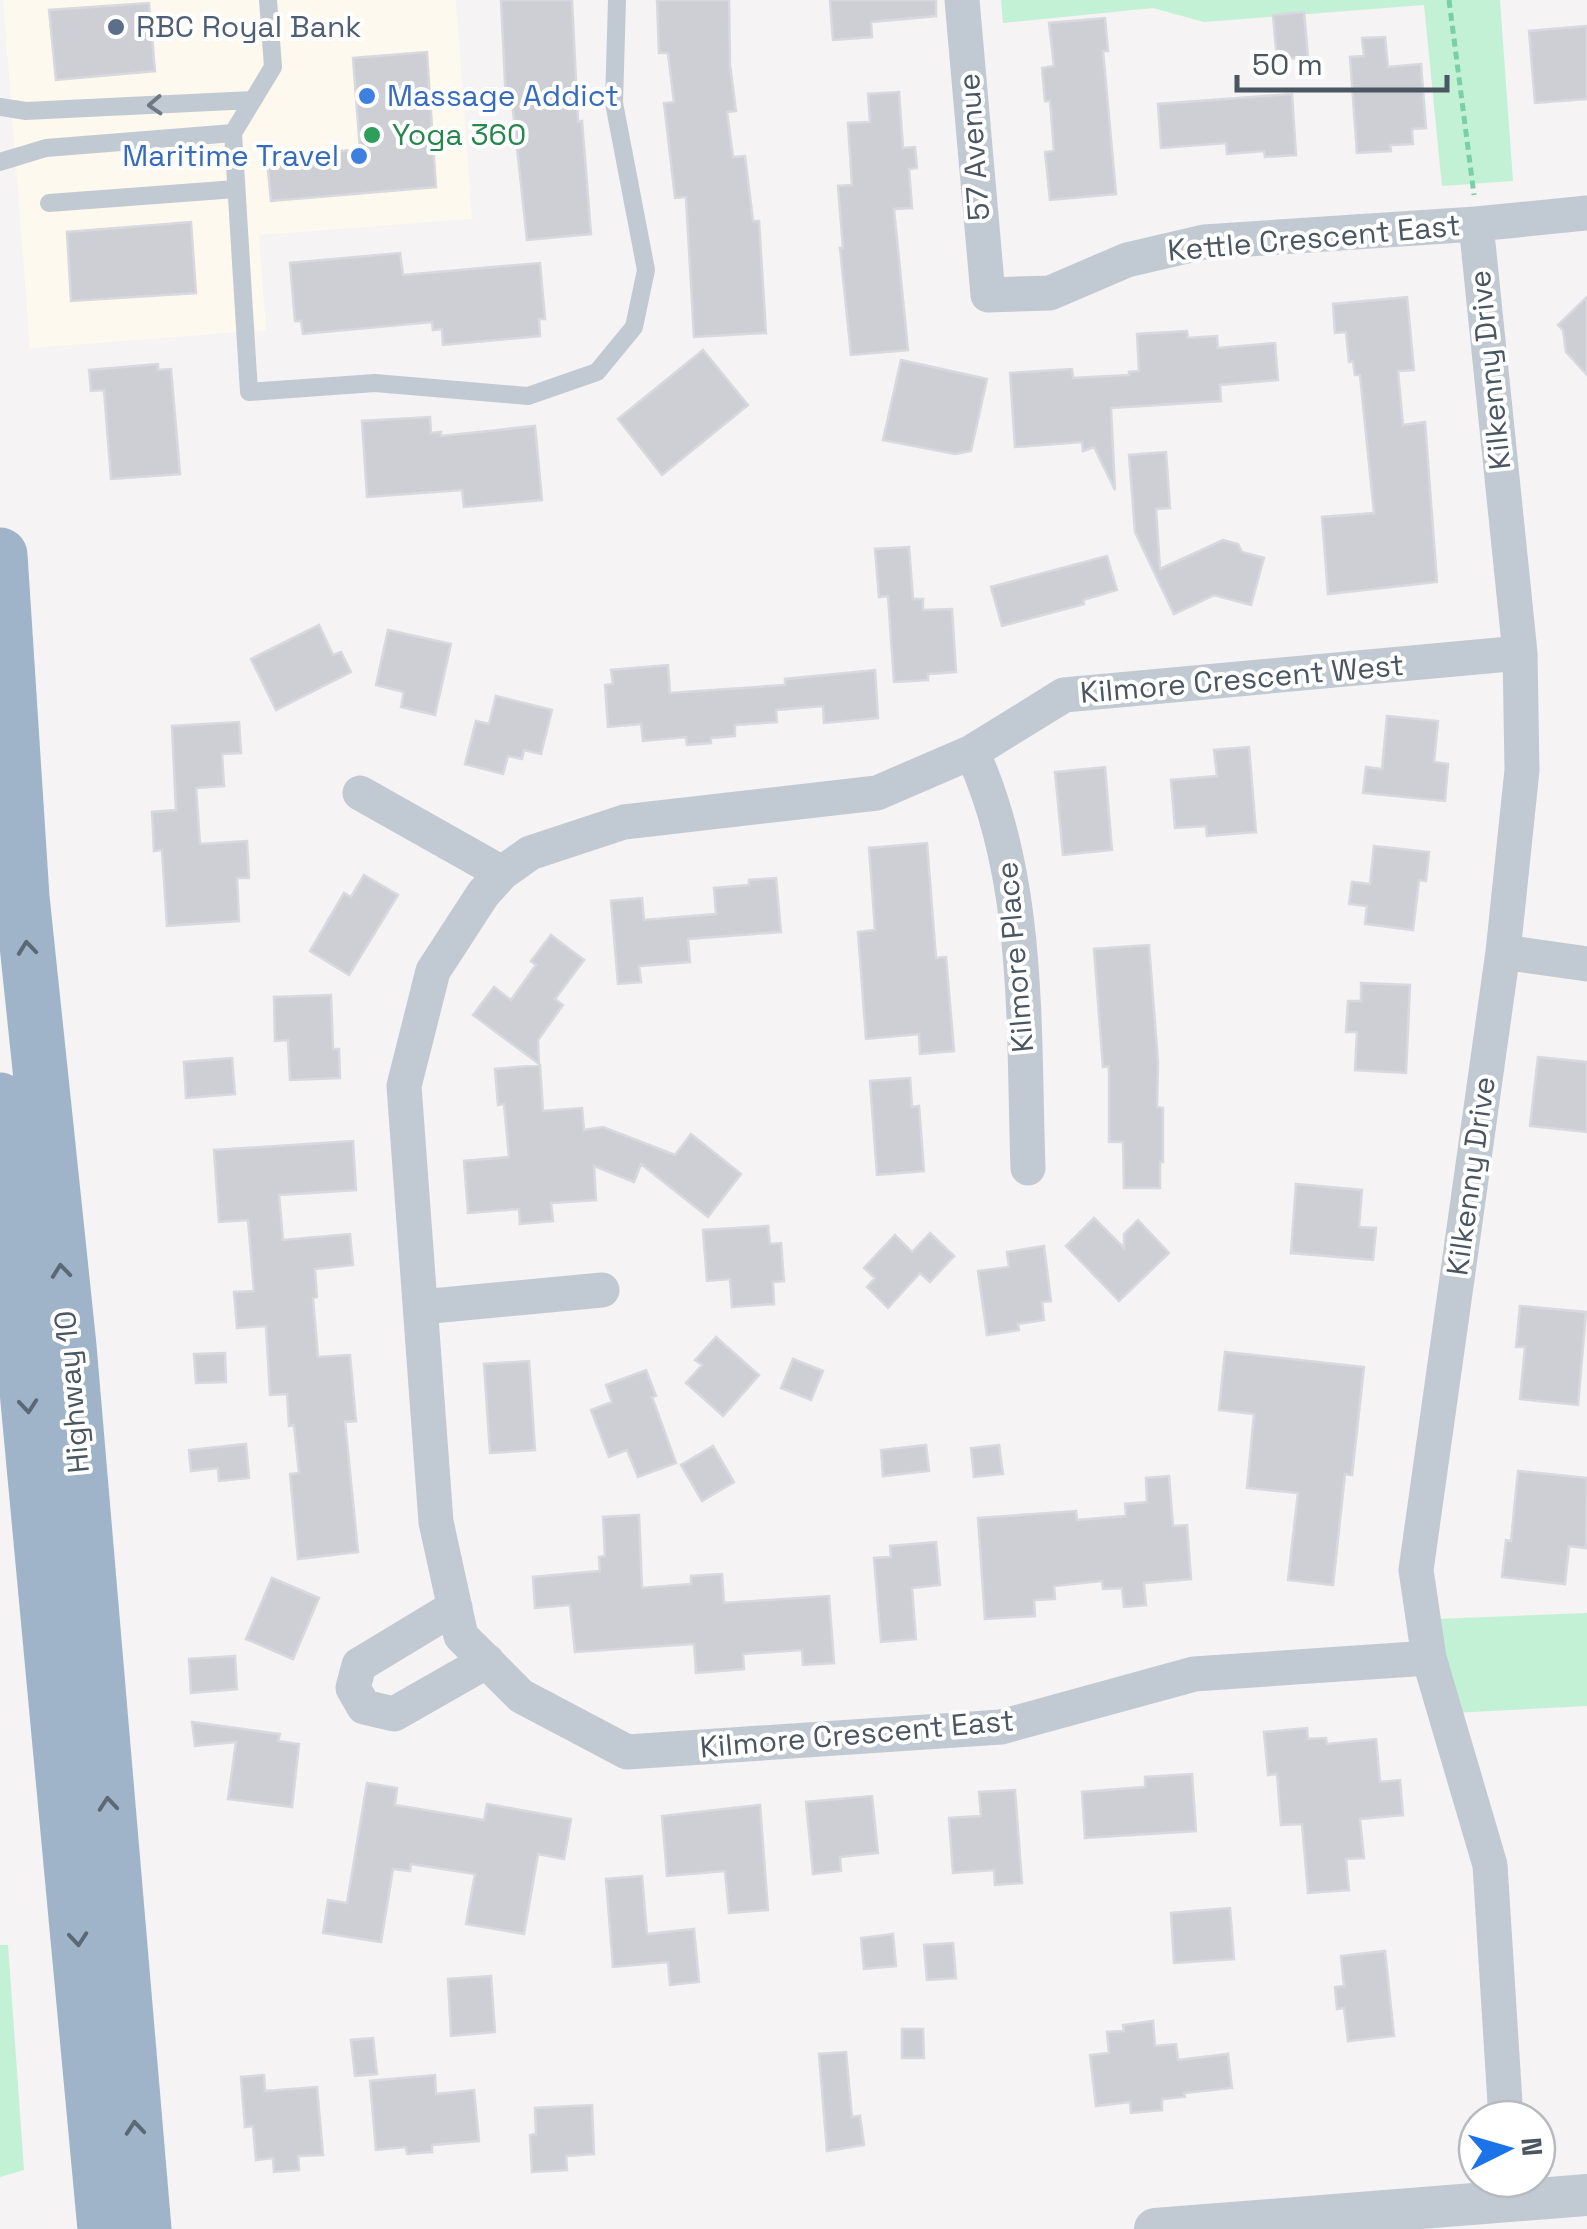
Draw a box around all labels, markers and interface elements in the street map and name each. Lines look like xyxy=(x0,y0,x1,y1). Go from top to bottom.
place label: RBC Royal Bank xyxy=(136,7,361,46)
marker: RBC Royal Bank xyxy=(105,16,127,38)
scale bar xyxy=(1237,30,1447,92)
text: 50 m xyxy=(1252,45,1323,84)
street label: 57 Avenue xyxy=(949,72,998,222)
place label: Massage Addict xyxy=(387,76,619,115)
marker: Massage Addict xyxy=(356,85,378,107)
one-way arrow xyxy=(146,94,162,115)
place label: Yoga 360 xyxy=(392,115,526,154)
marker: Yoga 360 xyxy=(361,124,383,146)
place label: Maritime Travel xyxy=(122,136,339,175)
marker: Maritime Travel xyxy=(348,145,370,167)
street label: Kettle Crescent East xyxy=(1166,205,1462,270)
street label: Kilkenny Drive xyxy=(1460,268,1519,472)
street label: Kilmore Crescent West xyxy=(1078,645,1406,712)
street label: Kilmore Place xyxy=(987,860,1042,1054)
one-way arrow xyxy=(17,940,38,956)
street label: Kilkenny Drive xyxy=(1437,1074,1504,1278)
one-way arrow xyxy=(51,1263,72,1279)
street label: Highway 10 xyxy=(45,1309,98,1475)
one-way arrow xyxy=(16,1399,38,1415)
street label: Kilmore Crescent East xyxy=(698,1700,1016,1767)
one-way arrow xyxy=(97,1796,119,1812)
one-way arrow xyxy=(66,1931,88,1947)
north arrow xyxy=(1457,2099,1557,2199)
one-way arrow xyxy=(125,2120,147,2136)
text: N xyxy=(1513,2136,1551,2158)

